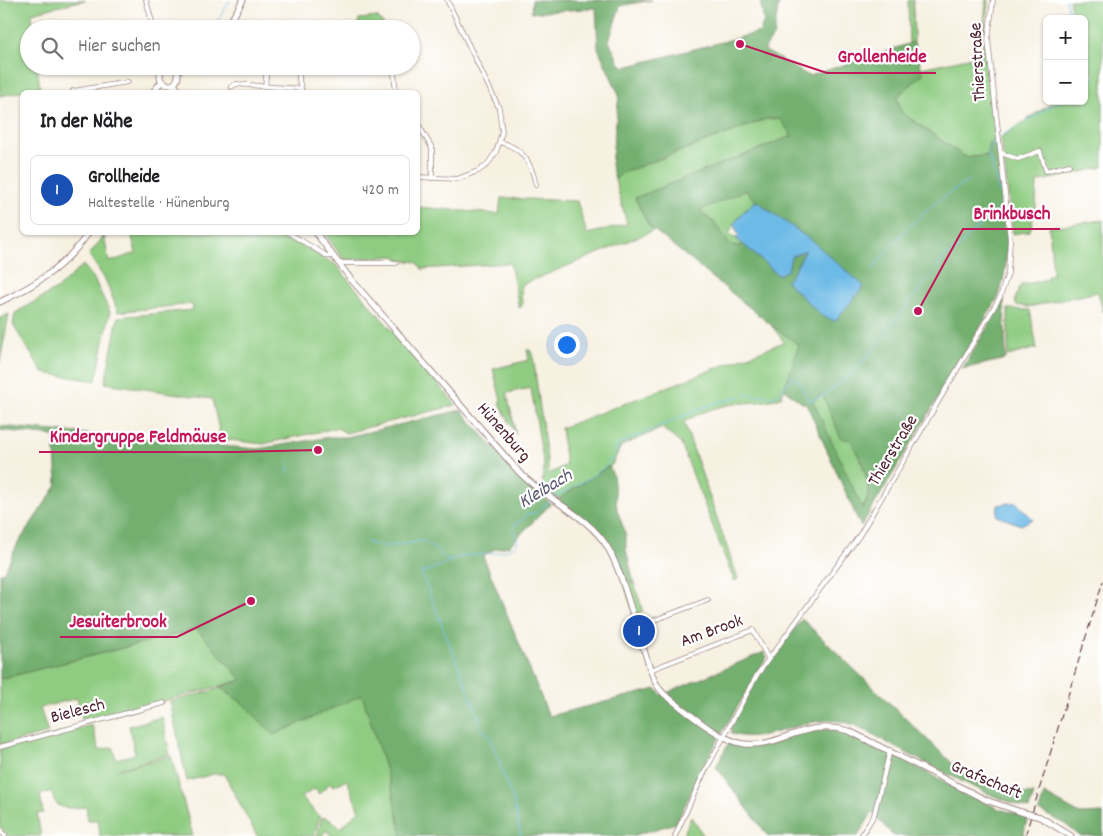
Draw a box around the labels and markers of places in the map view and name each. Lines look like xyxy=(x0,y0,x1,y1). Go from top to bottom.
callout: Grollenheide xyxy=(827,39,936,73)
callout: Brinkbusch xyxy=(963,195,1060,229)
callout: Kindergruppe Feldmäuse xyxy=(39,418,236,452)
callout: Jesuiterbrook xyxy=(60,603,177,637)
pin: 1 xyxy=(623,612,655,650)

